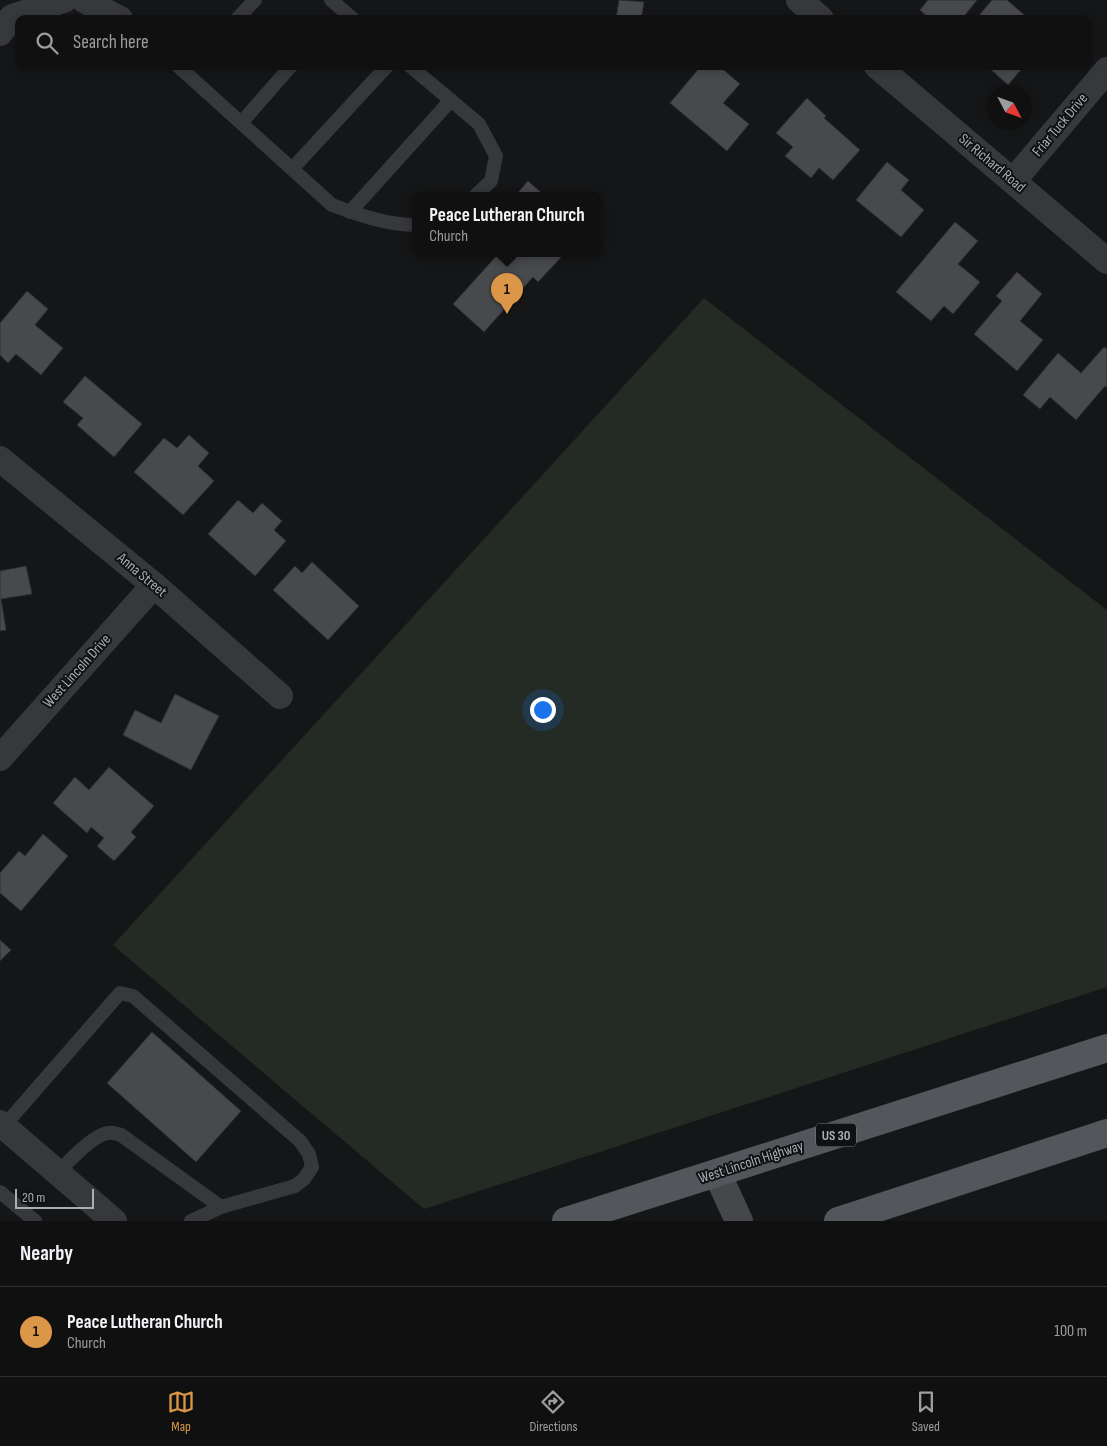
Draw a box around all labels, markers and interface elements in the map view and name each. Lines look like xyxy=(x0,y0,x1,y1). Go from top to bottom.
search box xyxy=(15,15,1092,70)
icon: search xyxy=(33,29,61,57)
text: Search here xyxy=(73,31,149,54)
north arrow xyxy=(987,85,1032,130)
street label: Friar Tuck Drive xyxy=(1028,89,1092,161)
street label: Sir Richard Road xyxy=(955,130,1029,196)
popup xyxy=(412,192,602,257)
text: Peace Lutheran Church xyxy=(429,204,585,227)
text: Church xyxy=(429,227,468,246)
pin: 1 xyxy=(491,273,523,314)
street label: Anna Street xyxy=(112,548,171,602)
street label: West Lincoln Drive xyxy=(39,630,115,712)
your location xyxy=(530,697,556,723)
road number: US 30 xyxy=(816,1124,856,1146)
street label: West Lincoln Highway xyxy=(696,1136,806,1188)
scale bar xyxy=(15,1186,94,1209)
text: 20 m xyxy=(22,1189,45,1206)
text: Nearby xyxy=(20,1241,73,1266)
text: Peace Lutheran Church xyxy=(67,1311,223,1334)
text: 1 xyxy=(33,1322,39,1341)
text: 100 m xyxy=(1054,1322,1087,1341)
text: Church xyxy=(67,1334,106,1353)
tab: Map xyxy=(167,1388,195,1435)
tab: Directions xyxy=(529,1388,578,1435)
tab: Saved xyxy=(912,1388,940,1435)

